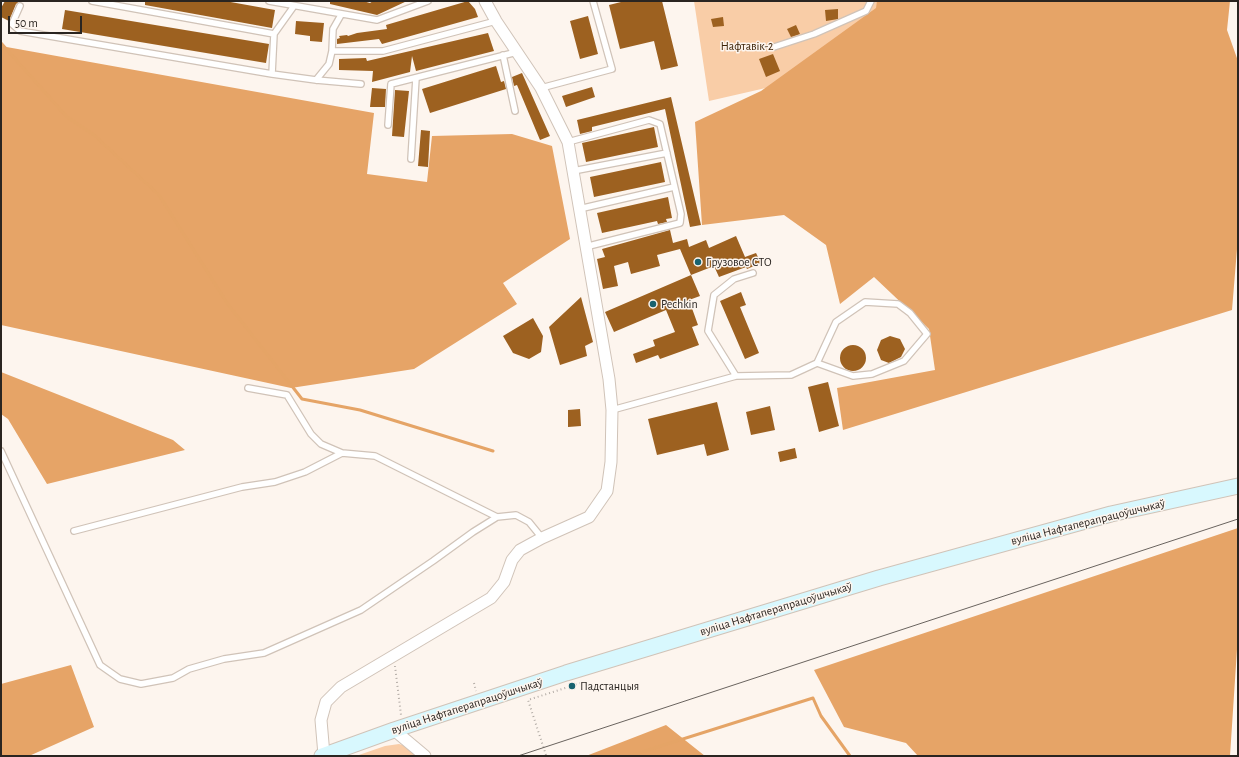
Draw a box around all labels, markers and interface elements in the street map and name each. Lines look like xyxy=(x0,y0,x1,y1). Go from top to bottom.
scale bar xyxy=(10,8,84,34)
text: 50 m xyxy=(15,17,38,29)
park label: Нафтавік-2 xyxy=(720,39,774,53)
place label: Грузовое СТО xyxy=(706,255,772,269)
marker: Грузовое СТО xyxy=(693,257,703,267)
place label: Pechkin xyxy=(661,297,698,311)
marker: Pechkin xyxy=(648,299,658,309)
street label: вуліца Нафтаперапрацоўшчыкаў xyxy=(1009,496,1167,548)
street label: вуліца Нафтаперапрацоўшчыкаў xyxy=(698,579,854,639)
street label: вуліца Нафтаперапрацоўшчыкаў xyxy=(389,675,545,737)
place label: Падстанцыя xyxy=(580,679,639,693)
marker: Падстанцыя xyxy=(567,681,577,691)

